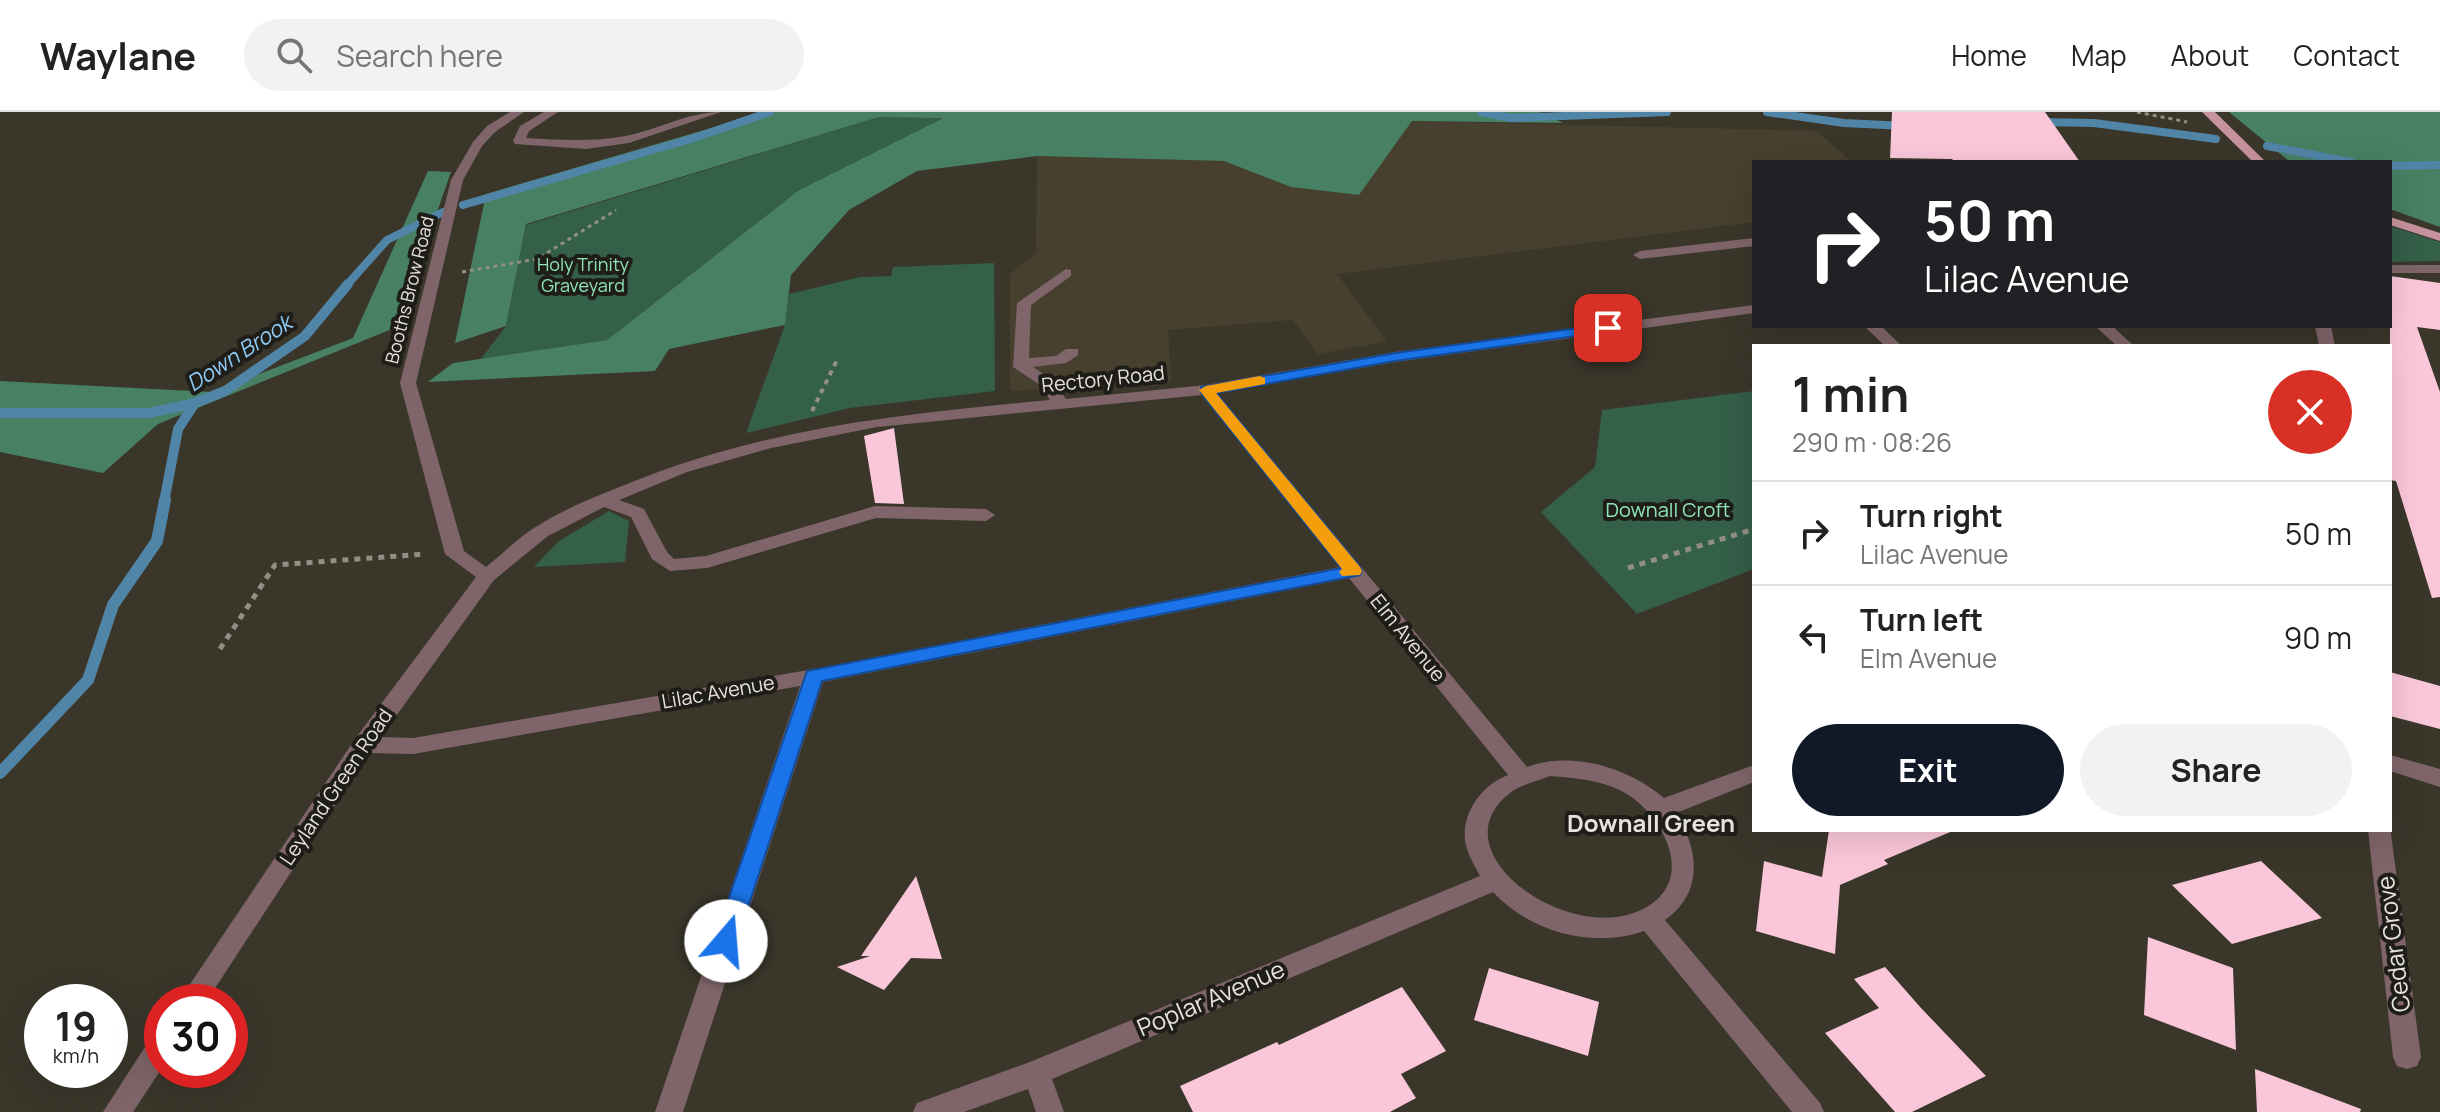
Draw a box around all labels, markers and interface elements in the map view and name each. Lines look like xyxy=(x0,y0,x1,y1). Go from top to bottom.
search box xyxy=(244,19,804,91)
text: Waylane xyxy=(40,29,196,81)
icon: search xyxy=(272,33,316,77)
text: Search here xyxy=(336,35,503,76)
text: Home xyxy=(1951,36,2027,74)
text: Map xyxy=(2071,36,2127,74)
text: About xyxy=(2171,36,2249,74)
text: Contact xyxy=(2293,36,2400,74)
text: 50 m xyxy=(1924,181,2055,258)
icon: right xyxy=(1792,192,1896,296)
street label: Booths Brow Road xyxy=(379,214,439,366)
park label: Holy Trinity Graveyard xyxy=(537,252,630,297)
text: Lilac Avenue xyxy=(1924,254,2130,303)
pin xyxy=(1574,294,1642,362)
water label: Down Brook xyxy=(181,306,300,398)
icon: arrive xyxy=(1586,306,1630,350)
street label: Rectory Road xyxy=(1040,359,1166,398)
text: 1 min xyxy=(1792,361,1909,426)
button: close xyxy=(2268,370,2352,454)
text: 290 m · 08:26 xyxy=(1792,424,1952,460)
text: Turn right xyxy=(1860,495,2003,536)
park label: Downall Croft xyxy=(1606,496,1730,523)
icon: right xyxy=(1792,511,1836,555)
text: 50 m xyxy=(2285,513,2352,554)
text: Lilac Avenue xyxy=(1860,536,2008,572)
street label: Elm Avenue xyxy=(1365,588,1452,687)
text: Turn left xyxy=(1860,599,1983,640)
icon: left xyxy=(1792,615,1836,659)
text: 90 m xyxy=(2284,617,2352,658)
text: Elm Avenue xyxy=(1860,640,1997,676)
street label: Lilac Avenue xyxy=(659,668,776,715)
street label: Leyland Green Road xyxy=(273,703,398,870)
button: Exit xyxy=(1792,724,2064,816)
button: Share xyxy=(2080,724,2352,816)
district label: Downall Green xyxy=(1567,806,1735,839)
street label: Cedar Grove xyxy=(2368,874,2417,1014)
position arrow xyxy=(684,899,768,983)
street label: Poplar Avenue xyxy=(1132,952,1289,1044)
speed limit sign: 30 xyxy=(144,984,248,1088)
text: 19 xyxy=(55,998,97,1053)
text: km/h xyxy=(53,1042,99,1069)

